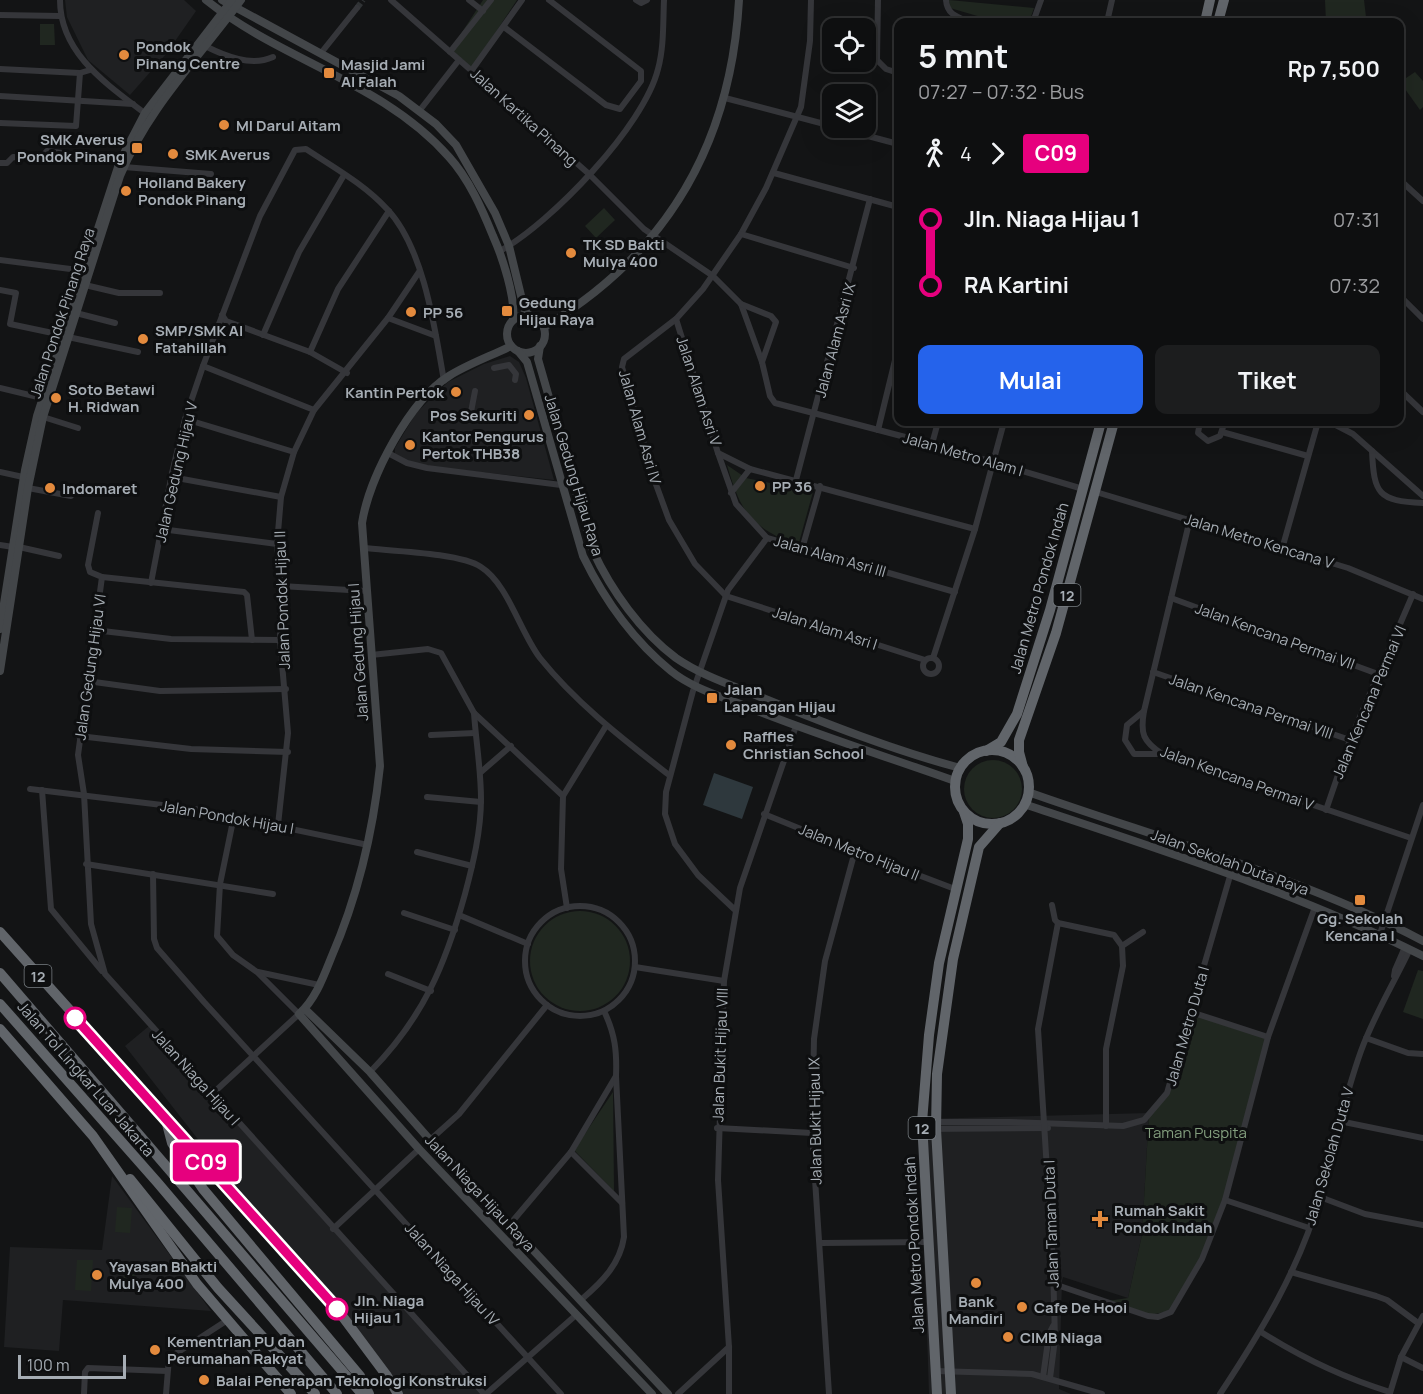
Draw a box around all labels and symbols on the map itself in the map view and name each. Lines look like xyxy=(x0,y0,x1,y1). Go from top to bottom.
place label: Pondok Pinang Centre xyxy=(136,36,240,74)
marker: Pondok Pinang Centre xyxy=(117,48,131,62)
place label: Masjid Jami Al Falah xyxy=(341,54,425,92)
street label: Jalan Kartika Pinang xyxy=(466,63,582,171)
marker: Masjid Jami Al Falah xyxy=(322,66,336,80)
place label: MI Darul Aitam xyxy=(236,115,341,136)
marker: MI Darul Aitam xyxy=(217,118,231,132)
place label: SMK Averus Pondok Pinang xyxy=(17,129,125,167)
marker: SMK Averus Pondok Pinang xyxy=(130,141,144,155)
place label: SMK Averus xyxy=(185,144,270,165)
marker: SMK Averus xyxy=(166,147,180,161)
place label: Holland Bakery Pondok Pinang xyxy=(138,172,246,210)
marker: Holland Bakery Pondok Pinang xyxy=(119,184,133,198)
street label: Jalan Pondok Pinang Raya xyxy=(25,225,99,401)
place label: TK SD Bakti Mulya 400 xyxy=(583,234,665,272)
marker: TK SD Bakti Mulya 400 xyxy=(564,246,578,260)
street label: Jalan Alam Asri IX xyxy=(810,280,860,400)
place label: Gedung Hijau Raya xyxy=(519,292,594,330)
place label: PP 56 xyxy=(423,302,463,323)
marker: Gedung Hijau Raya xyxy=(500,304,514,318)
marker: PP 56 xyxy=(404,305,418,319)
place label: SMP/SMK Al Fatahillah xyxy=(155,320,243,358)
marker: SMP/SMK Al Fatahillah xyxy=(136,332,150,346)
street label: Jalan Alam Asri V xyxy=(671,333,727,449)
street label: Jalan Alam Asri IV xyxy=(614,367,666,487)
place label: Soto Betawi H. Ridwan xyxy=(68,379,155,417)
place label: Kantin Pertok xyxy=(345,382,445,403)
marker: Kantin Pertok xyxy=(449,385,463,399)
marker: Soto Betawi H. Ridwan xyxy=(49,391,63,405)
street label: Jalan Gedung Hijau Raya xyxy=(539,392,609,558)
street label: Jalan Gedung Hijau V xyxy=(150,400,202,544)
place label: Pos Sekuriti xyxy=(430,405,517,426)
marker: Pos Sekuriti xyxy=(522,408,536,422)
place label: Kantor Pengurus Pertok THB38 xyxy=(422,426,544,464)
street label: Jalan Metro Alam I xyxy=(900,427,1026,481)
marker: Kantor Pengurus Pertok THB38 xyxy=(403,438,417,452)
place label: PP 36 xyxy=(772,476,812,497)
place label: Indomaret xyxy=(62,478,137,499)
marker: PP 36 xyxy=(753,479,767,493)
marker: Indomaret xyxy=(43,481,57,495)
street label: Jalan Metro Pondok Indah xyxy=(1005,500,1074,676)
street label: Jalan Metro Kencana V xyxy=(1182,508,1336,574)
street label: Jalan Pondok Hijau II xyxy=(269,530,295,670)
street label: Jalan Alam Asri III xyxy=(771,530,889,582)
street label: Jalan Gedung Hijau I xyxy=(343,582,373,722)
road number: 12 xyxy=(1054,584,1080,606)
street label: Jalan Gedung Hijau VI xyxy=(69,593,111,741)
street label: Jalan Kencana Permai VII xyxy=(1192,597,1358,675)
street label: Jalan Alam Asri I xyxy=(770,601,880,655)
street label: Jalan Kencana Permai VI xyxy=(1327,622,1411,782)
street label: Jalan Kencana Permai VIII xyxy=(1166,668,1336,744)
place label: Jalan Lapangan Hijau xyxy=(724,679,836,717)
marker: Jalan Lapangan Hijau xyxy=(705,691,719,705)
place label: Raffles Christian School xyxy=(743,726,864,764)
marker: Raffles Christian School xyxy=(724,738,738,752)
street label: Jalan Kencana Permai V xyxy=(1158,741,1316,815)
street label: Jalan Pondok Hijau I xyxy=(159,795,295,839)
street label: Jalan Metro Hijau II xyxy=(796,818,922,886)
street label: Jalan Sekolah Duta Raya xyxy=(1148,824,1312,900)
marker: Gg. Sekolah Kencana I xyxy=(1353,893,1367,907)
place label: Gg. Sekolah Kencana I xyxy=(1317,908,1403,946)
street label: Jalan Metro Duta I xyxy=(1160,964,1214,1088)
road number: 12 xyxy=(24,965,51,987)
street label: Jalan Bukit Hijau VIII xyxy=(707,987,733,1123)
street label: Jalan Tol Lingkar Luar Jakarta xyxy=(13,997,159,1161)
unlabelled marker xyxy=(64,1007,86,1029)
street label: Jalan Niaga Hijau I xyxy=(147,1024,245,1130)
street label: Jalan Bukit Hijau IX xyxy=(803,1057,827,1185)
street label: Jalan Sekolah Duta V xyxy=(1299,1085,1359,1227)
road number: 12 xyxy=(908,1117,936,1139)
park label: Taman Puspita xyxy=(1145,1122,1247,1143)
street label: Jalan Niaga Hijau Raya xyxy=(420,1130,540,1256)
line badge: C09 xyxy=(172,1142,240,1182)
street label: Jalan Metro Pondok Indah xyxy=(899,1156,929,1334)
street label: Jalan Taman Duta I xyxy=(1038,1160,1064,1288)
place label: Rumah Sakit Pondok Indah xyxy=(1114,1200,1212,1238)
marker: Rumah Sakit Pondok Indah xyxy=(1091,1210,1109,1228)
street label: Jalan Niaga Hijau IV xyxy=(400,1218,504,1330)
place label: Yayasan Bhakti Mulya 400 xyxy=(109,1256,217,1294)
marker: Yayasan Bhakti Mulya 400 xyxy=(90,1268,104,1282)
marker: Bank Mandiri xyxy=(969,1276,983,1290)
place label: Jln. Niaga Hijau 1 xyxy=(354,1290,424,1328)
place label: Bank Mandiri xyxy=(949,1291,1003,1329)
place label: Cafe De Hooi xyxy=(1034,1297,1127,1318)
marker: Jln. Niaga Hijau 1 xyxy=(326,1298,348,1320)
marker: Cafe De Hooi xyxy=(1015,1300,1029,1314)
place label: CIMB Niaga xyxy=(1020,1327,1102,1348)
marker: CIMB Niaga xyxy=(1001,1330,1015,1344)
place label: Kementrian PU dan Perumahan Rakyat xyxy=(167,1331,305,1369)
marker: Kementrian PU dan Perumahan Rakyat xyxy=(148,1343,162,1357)
scale bar xyxy=(18,1352,126,1380)
place label: Balai Penerapan Teknologi Konstruksi xyxy=(216,1370,487,1391)
marker: Balai Penerapan Teknologi Konstruksi xyxy=(197,1373,211,1387)

